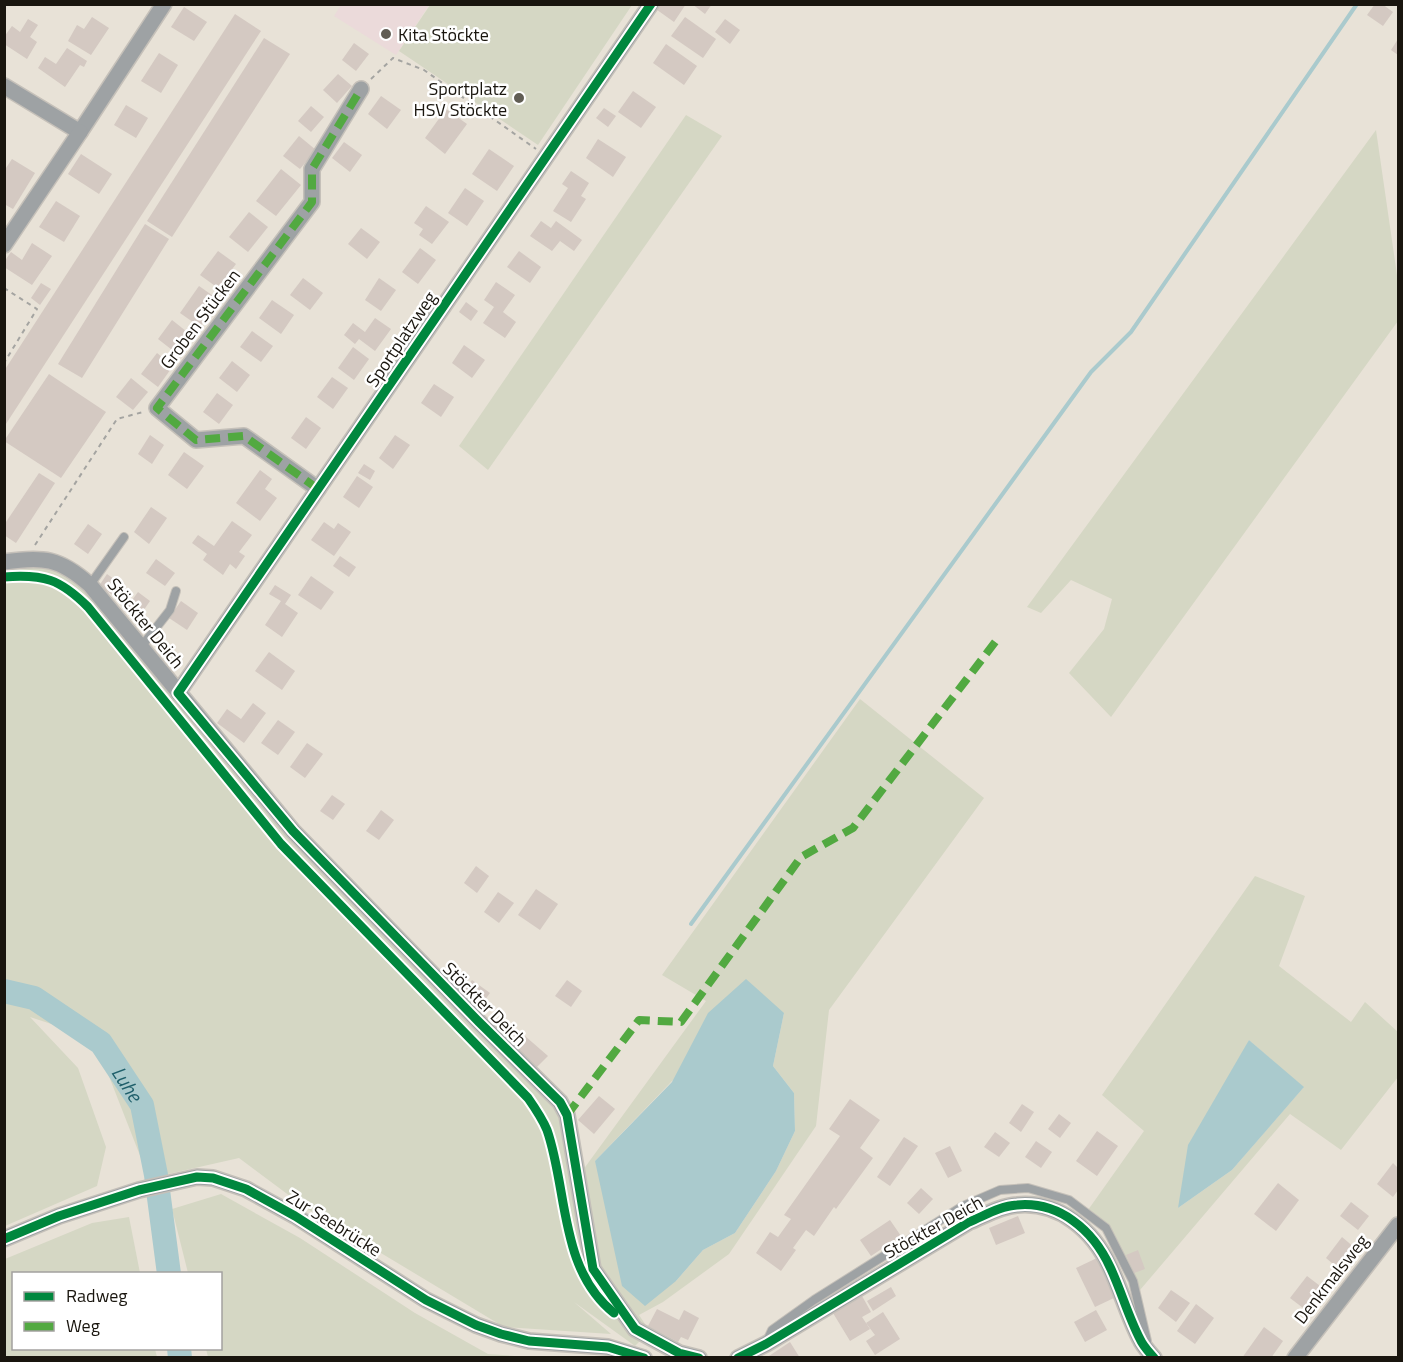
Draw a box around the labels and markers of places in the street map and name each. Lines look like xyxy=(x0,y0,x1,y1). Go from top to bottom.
place label: Kita Stöckte xyxy=(398,21,489,48)
marker: Kita Stöckte xyxy=(379,27,393,41)
place label: Sportplatz HSV Stöckte xyxy=(414,75,507,123)
marker: Sportplatz HSV Stöckte xyxy=(512,91,526,105)

